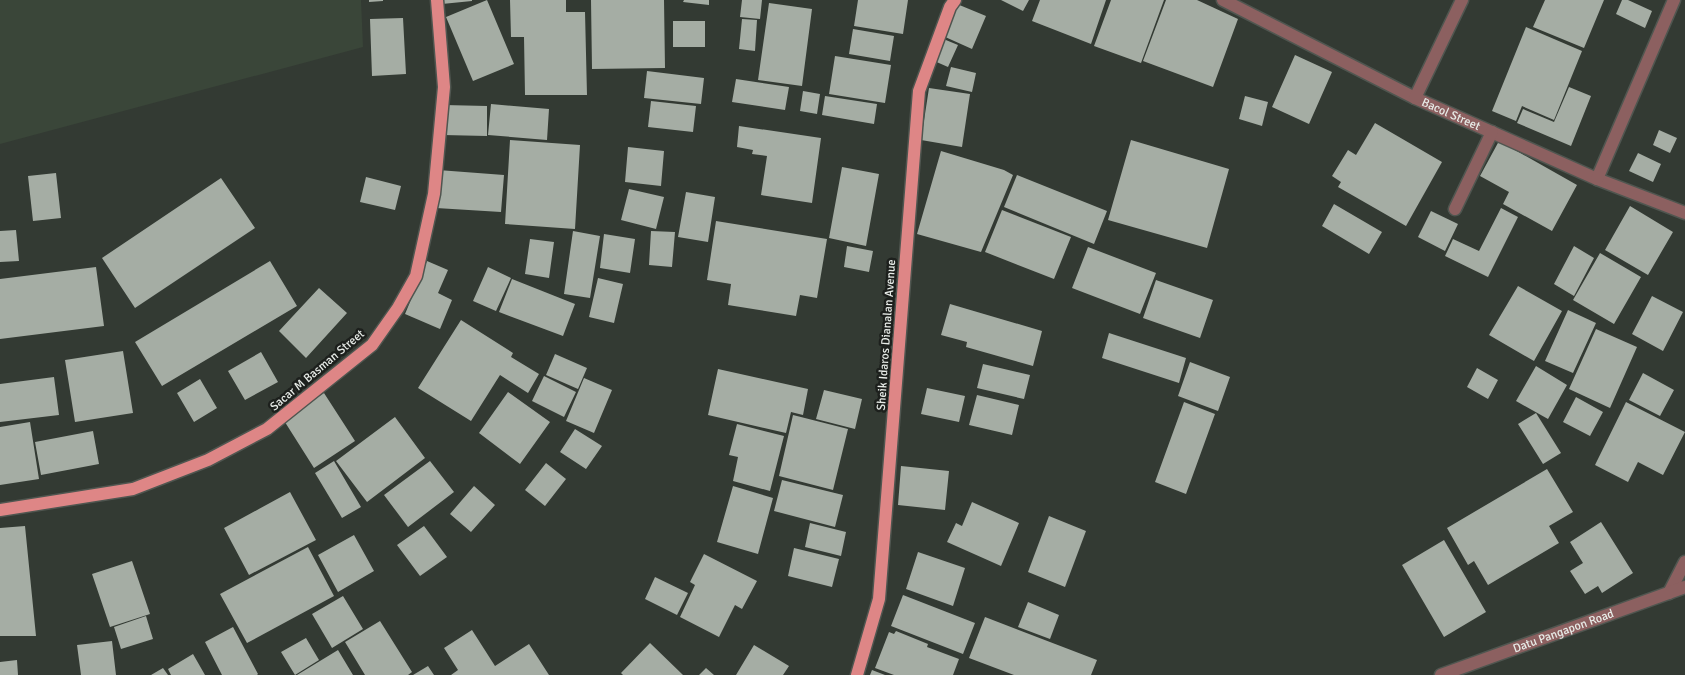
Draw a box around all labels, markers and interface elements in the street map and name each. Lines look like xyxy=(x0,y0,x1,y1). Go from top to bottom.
street label: Bacol Street xyxy=(1419,95,1482,134)
street label: Sheik Idaros Dianalan Avenue xyxy=(874,259,899,411)
street label: Sacar M Basman Street xyxy=(267,327,368,414)
street label: Datu Pangapon Road xyxy=(1511,606,1616,656)

